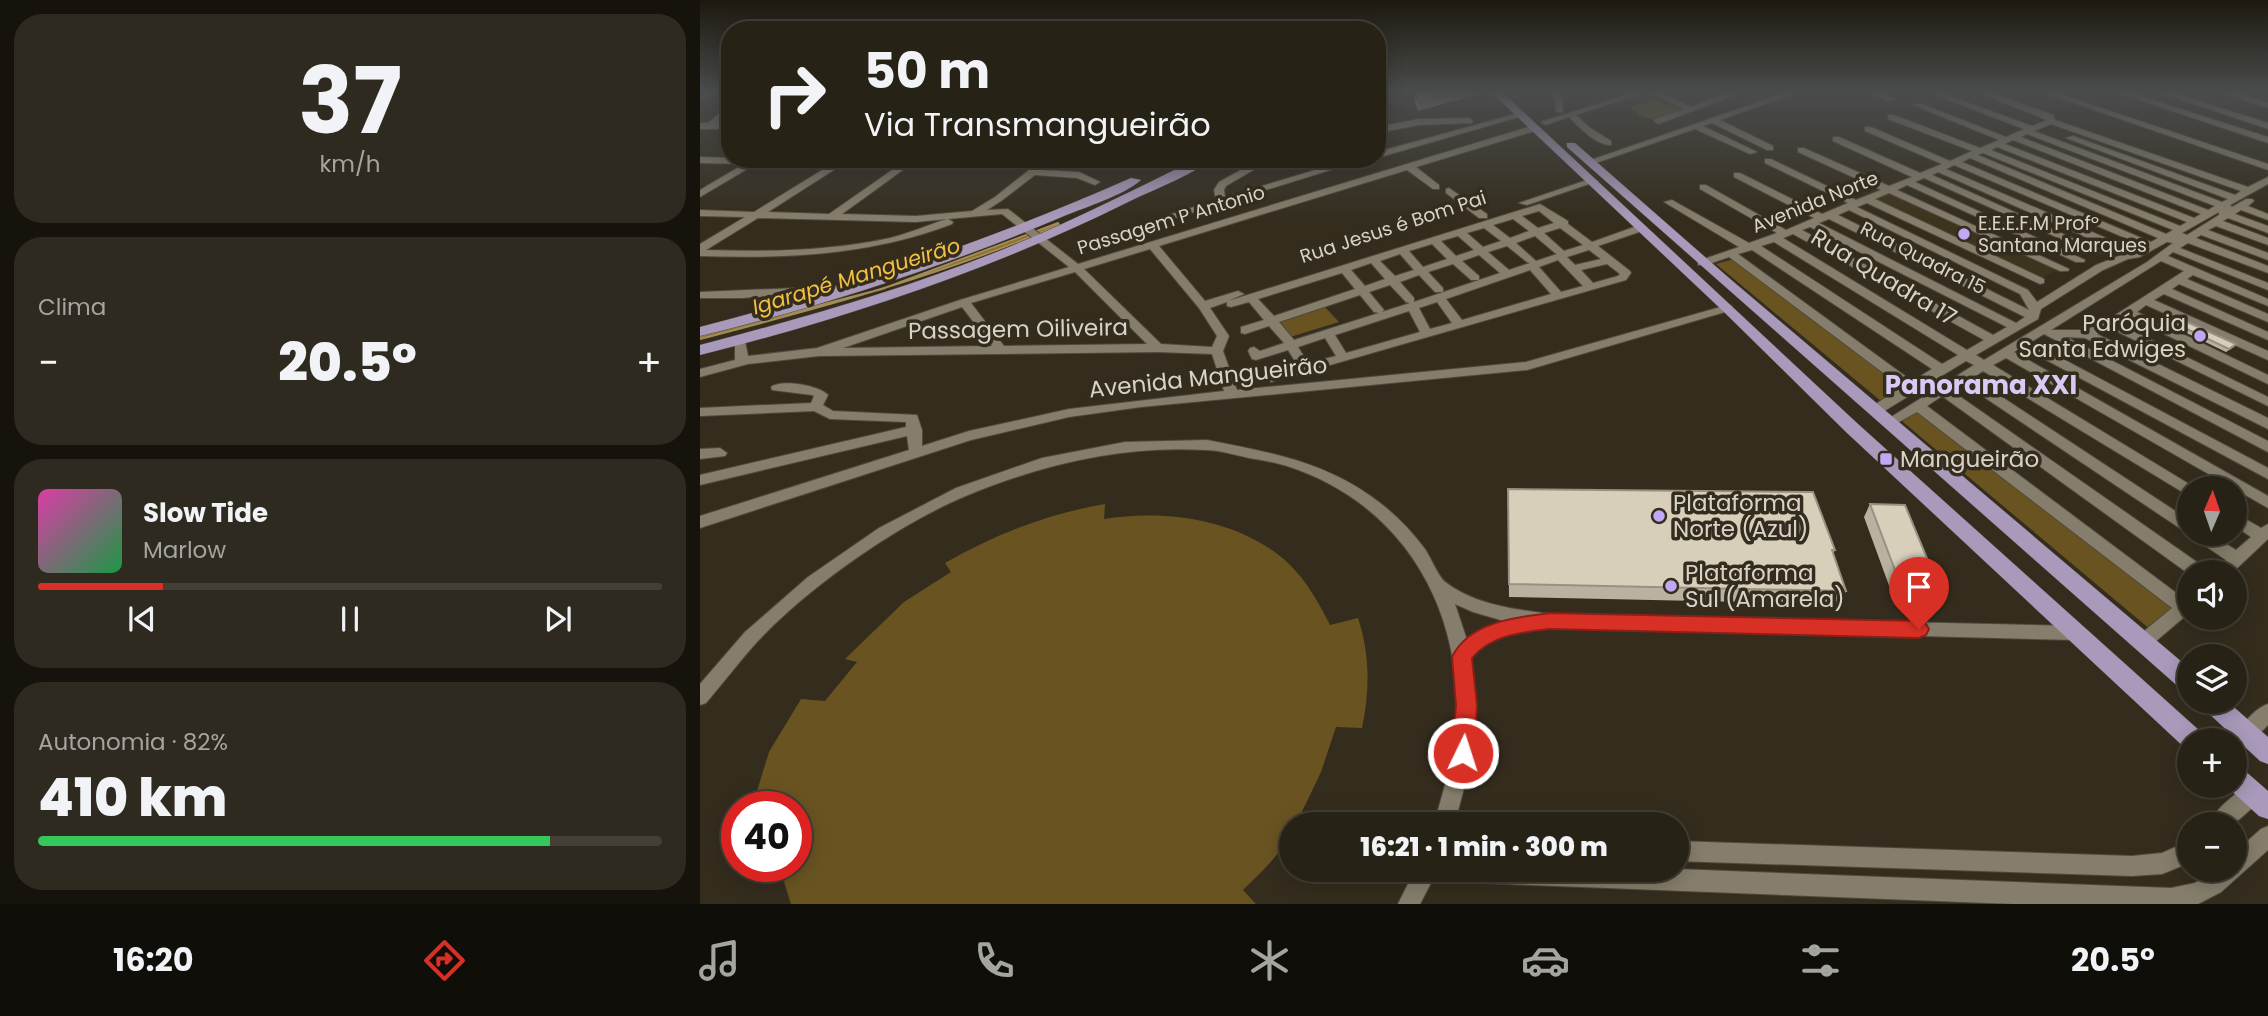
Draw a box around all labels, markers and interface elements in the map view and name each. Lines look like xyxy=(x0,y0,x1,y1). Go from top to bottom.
text: 37 xyxy=(298,37,402,165)
text: 50 m xyxy=(864,37,990,105)
icon: right xyxy=(749,49,840,140)
text: Via Transmangueirão xyxy=(864,102,1211,147)
text: km/h xyxy=(319,148,381,180)
street label: Avenida Norte xyxy=(1748,164,1882,240)
street label: Passagem P Antonio xyxy=(1074,179,1268,261)
street label: Rua Jesus é Bom Pai xyxy=(1296,184,1490,270)
place label: E.E.E.F.M Profº Santana Marques xyxy=(1978,210,2147,259)
street label: Rua Quadra 15 xyxy=(1856,215,1990,301)
street label: Rua Quadra 17 xyxy=(1805,221,1963,333)
marker: E.E.E.F.M Profº Santana Marques xyxy=(1956,226,1972,242)
water label: Igarapé Mangueirão xyxy=(748,231,964,321)
text: Clima xyxy=(38,291,106,323)
place label: Paróquia Santa Edwiges xyxy=(2018,307,2186,365)
street label: Passagem Oiliveira xyxy=(908,311,1128,347)
text: 20.5° xyxy=(278,326,417,399)
marker: Paróquia Santa Edwiges xyxy=(2192,328,2208,344)
text: − xyxy=(38,336,59,389)
text: + xyxy=(636,336,662,389)
street label: Avenida Mangueirão xyxy=(1087,349,1329,405)
district label: Panorama XXI xyxy=(1885,367,2077,403)
place label: Mangueirão xyxy=(1900,443,2039,475)
marker: Mangueirão xyxy=(1878,451,1894,467)
north arrow xyxy=(2177,476,2247,546)
map controls xyxy=(2177,476,2247,882)
place label: Plataforma Norte (Azul) xyxy=(1673,487,1808,545)
text: Slow Tide xyxy=(143,495,268,531)
marker: Plataforma Norte (Azul) xyxy=(1651,508,1667,524)
text: Marlow xyxy=(143,534,226,566)
place label: Plataforma Sul (Amarela) xyxy=(1685,557,1845,615)
pin xyxy=(1889,557,1949,629)
button: sound xyxy=(2177,560,2247,630)
icon: arrive xyxy=(1900,568,1938,606)
marker: Plataforma Sul (Amarela) xyxy=(1663,578,1679,594)
icon: previous xyxy=(123,600,161,638)
icon: pause xyxy=(331,600,369,638)
icon: next xyxy=(539,600,577,638)
button: layers xyxy=(2177,644,2247,714)
position arrow xyxy=(1426,716,1500,790)
text: Autonomia · 82% xyxy=(38,726,228,758)
button: + xyxy=(2177,728,2247,798)
text: 410 km xyxy=(38,761,227,834)
speed limit sign: 40 xyxy=(721,791,812,882)
button: − xyxy=(2177,812,2247,882)
text: 16:21 · 1 min · 300 m xyxy=(1360,829,1608,865)
icon: directions xyxy=(420,936,469,985)
icon: music xyxy=(695,936,744,985)
icon: phone xyxy=(970,936,1019,985)
icon: climate xyxy=(1245,936,1294,985)
icon: car xyxy=(1521,936,1570,985)
icon: filters xyxy=(1796,936,1845,985)
text: 16:20 xyxy=(113,937,194,982)
text: 20.5° xyxy=(2071,937,2155,982)

